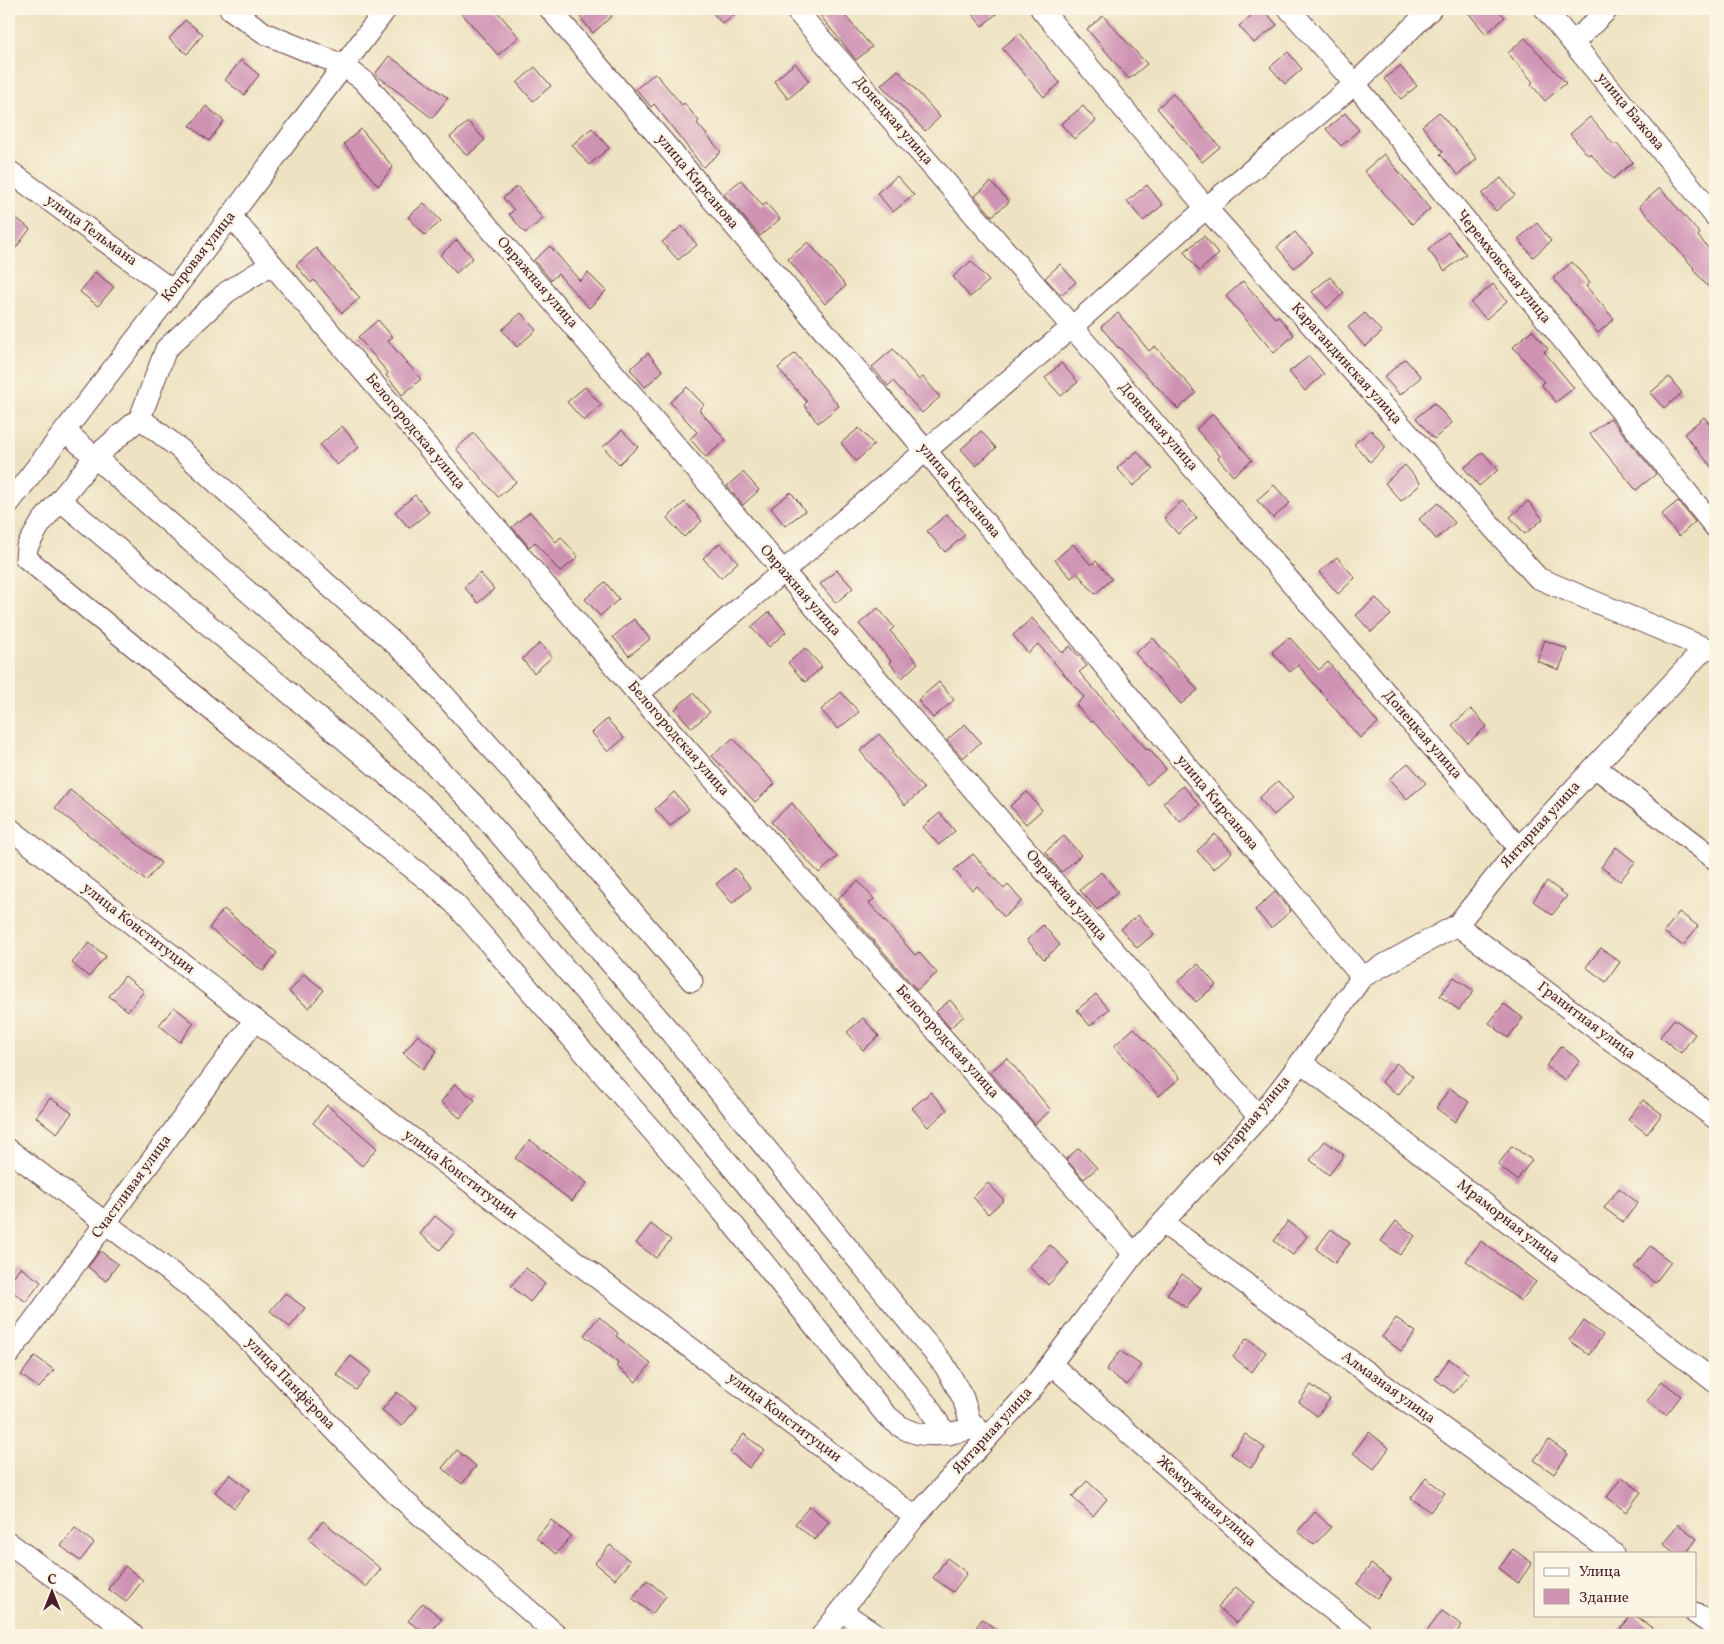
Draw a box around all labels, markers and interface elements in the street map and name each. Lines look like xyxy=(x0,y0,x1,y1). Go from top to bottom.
street label: улица Бажова xyxy=(1591,68,1669,156)
street label: Донецкая улица xyxy=(848,72,938,170)
street label: улица Кирсанова xyxy=(651,130,743,234)
street label: улица Тельмана xyxy=(41,190,141,272)
street label: Черемховская улица xyxy=(1450,206,1556,328)
street label: Копровая улица xyxy=(157,207,241,307)
street label: Овражная улица xyxy=(491,233,583,333)
street label: Карагандинская улица xyxy=(1286,298,1406,430)
street label: Белогородская улица xyxy=(360,369,470,495)
street label: Донецкая улица xyxy=(1113,378,1203,476)
street label: улица Кирсанова xyxy=(913,439,1005,543)
street label: Овражная улица xyxy=(754,541,846,641)
street label: Белогородская улица xyxy=(622,677,734,801)
street label: Донецкая улица xyxy=(1377,686,1467,784)
street label: улица Кирсанова xyxy=(1171,751,1263,855)
street label: Янтарная улица xyxy=(1496,777,1586,873)
street label: Овражная улица xyxy=(1020,846,1112,946)
street label: улица Конституции xyxy=(77,878,199,980)
street label: Гранитная улица xyxy=(1532,977,1640,1065)
street label: Белогородская улица xyxy=(890,981,1004,1103)
street label: Янтарная улица xyxy=(1208,1072,1296,1170)
street label: улица Конституции xyxy=(399,1125,521,1225)
street label: Счастливая улица xyxy=(87,1131,177,1243)
street label: Мраморная улица xyxy=(1452,1175,1564,1269)
street label: улица Панфёрова xyxy=(240,1333,340,1435)
street label: Алмазная улица xyxy=(1337,1347,1439,1429)
street label: улица Конституции xyxy=(723,1368,845,1468)
street label: Янтарная улица xyxy=(948,1383,1038,1479)
street label: Жемчужная улица xyxy=(1151,1451,1261,1553)
legend xyxy=(1534,1552,1696,1616)
text: Улица xyxy=(1579,1562,1621,1583)
north arrow xyxy=(28,1566,78,1616)
text: С xyxy=(47,1571,57,1590)
text: Здание xyxy=(1579,1588,1629,1609)

